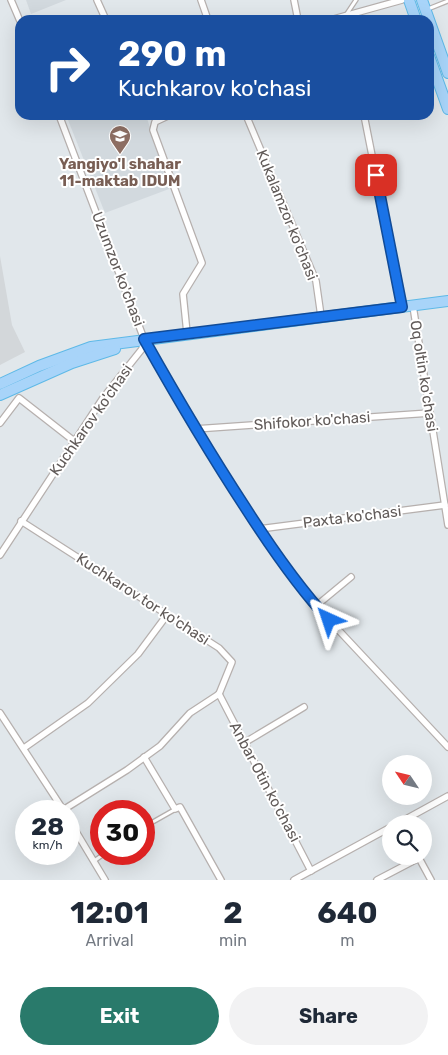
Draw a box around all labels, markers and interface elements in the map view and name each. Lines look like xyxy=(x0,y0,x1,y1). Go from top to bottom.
text: 290 m xyxy=(118,33,227,75)
icon: right xyxy=(35,35,100,100)
text: Kuchkarov ko'chasi xyxy=(118,75,311,102)
school or university icon: Yangiyo'l shahar 11-maktab IDUM xyxy=(108,124,132,155)
street label: Kukalamzor ko'chasi xyxy=(253,147,321,283)
pin xyxy=(355,154,397,196)
place label: Yangiyo'l shahar 11-maktab IDUM xyxy=(59,155,181,190)
icon: arrive xyxy=(362,161,390,189)
street label: Uzumzor ko'chasi xyxy=(88,209,148,329)
street label: Oq oltin ko'chasi xyxy=(406,319,442,433)
street label: Kuchkarov ko'chasi xyxy=(46,361,136,479)
street label: Shifokor ko'chasi xyxy=(253,408,371,434)
street label: Paxta ko'chasi xyxy=(302,502,402,532)
street label: Kuchkarov tor ko'chasi xyxy=(73,549,213,649)
position arrow xyxy=(302,593,354,645)
street label: Anbar Otin ko'chasi xyxy=(226,719,304,845)
north arrow xyxy=(382,755,432,805)
map controls xyxy=(382,755,432,865)
speed limit sign: 30 xyxy=(90,800,155,865)
text: 28 xyxy=(31,812,64,841)
button: search xyxy=(382,815,432,865)
text: km/h xyxy=(33,838,62,852)
text: 12:01 xyxy=(70,895,149,931)
text: 2 xyxy=(223,895,243,931)
text: 640 xyxy=(317,895,378,931)
text: Arrival xyxy=(86,931,134,950)
text: min xyxy=(219,931,247,950)
text: m xyxy=(340,931,355,950)
button: Exit xyxy=(20,987,219,1045)
button: Share xyxy=(229,987,428,1045)

